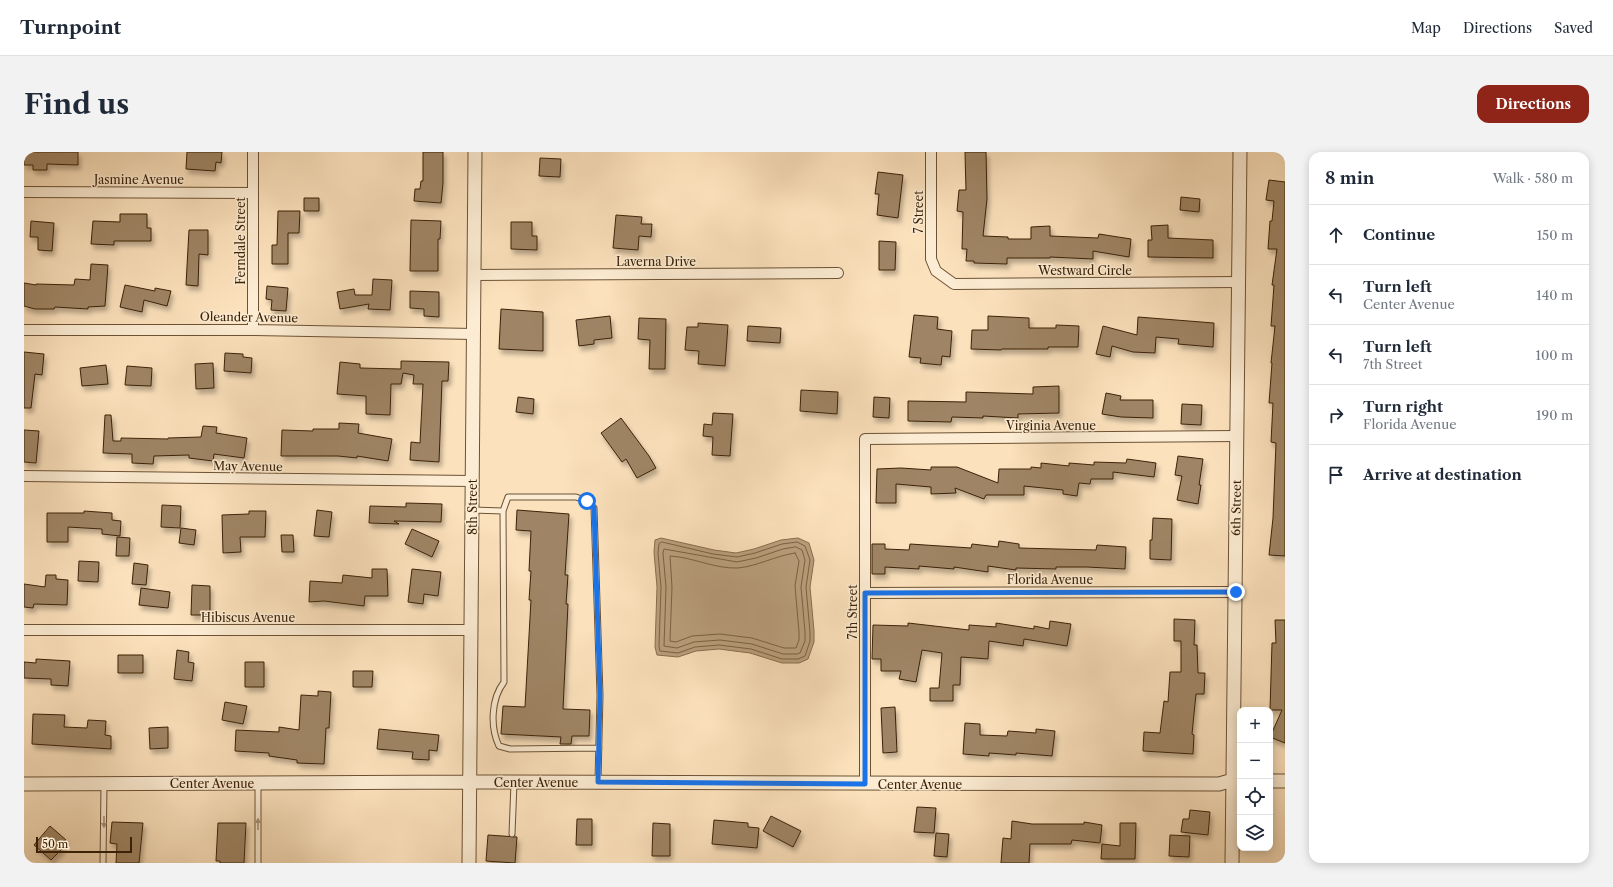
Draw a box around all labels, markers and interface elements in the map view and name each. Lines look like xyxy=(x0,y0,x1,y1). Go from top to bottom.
text: Turnpoint xyxy=(20,16,121,39)
text: Map xyxy=(1411,19,1441,37)
text: Directions xyxy=(1463,19,1532,37)
text: Saved xyxy=(1554,19,1593,37)
button: Directions xyxy=(1477,85,1589,123)
text: Find us xyxy=(24,87,129,121)
text: 8 min xyxy=(1325,168,1374,188)
text: Walk · 580 m xyxy=(1493,170,1573,186)
street label: Jasmine Avenue xyxy=(92,172,184,187)
street label: 7 Street xyxy=(911,190,926,234)
street label: Ferndale Street xyxy=(233,196,248,285)
icon: ahead xyxy=(1325,224,1347,246)
text: Continue xyxy=(1363,225,1435,244)
text: 150 m xyxy=(1537,227,1573,243)
street label: Laverna Drive xyxy=(616,254,696,269)
street label: Westward Circle xyxy=(1037,263,1132,278)
text: Turn left xyxy=(1363,277,1432,296)
icon: left xyxy=(1325,284,1347,306)
text: 140 m xyxy=(1536,287,1573,303)
text: Center Avenue xyxy=(1363,296,1455,312)
street label: Oleander Avenue xyxy=(200,309,299,325)
text: Turn left xyxy=(1363,337,1432,356)
icon: left xyxy=(1325,344,1347,366)
text: 100 m xyxy=(1535,347,1573,363)
text: 7th Street xyxy=(1363,356,1422,372)
text: Turn right xyxy=(1363,397,1443,416)
icon: right xyxy=(1325,404,1347,426)
text: 190 m xyxy=(1536,407,1573,423)
text: Florida Avenue xyxy=(1363,416,1456,432)
street label: Virginia Avenue xyxy=(1005,418,1096,433)
street label: May Avenue xyxy=(213,458,283,474)
icon: arrive xyxy=(1325,464,1347,486)
text: Arrive at destination xyxy=(1363,465,1522,484)
street label: 8th Street xyxy=(465,478,480,535)
street label: 6th Street xyxy=(1228,479,1244,536)
route start xyxy=(578,492,596,510)
street label: Florida Avenue xyxy=(1007,572,1093,587)
route end xyxy=(1227,583,1245,601)
street label: 7th Street xyxy=(845,584,860,639)
street label: Hibiscus Avenue xyxy=(201,610,295,625)
map controls xyxy=(1237,707,1273,851)
button: + xyxy=(1237,707,1273,743)
button: − xyxy=(1237,743,1273,779)
street label: Center Avenue xyxy=(494,775,579,790)
street label: Center Avenue xyxy=(170,776,255,791)
street label: Center Avenue xyxy=(878,777,963,792)
button: locate xyxy=(1237,779,1273,815)
button: layers xyxy=(1237,815,1273,851)
one-way arrow xyxy=(100,816,107,828)
one-way arrow xyxy=(255,817,261,830)
scale bar xyxy=(36,835,132,854)
text: 50 m xyxy=(42,837,68,851)

